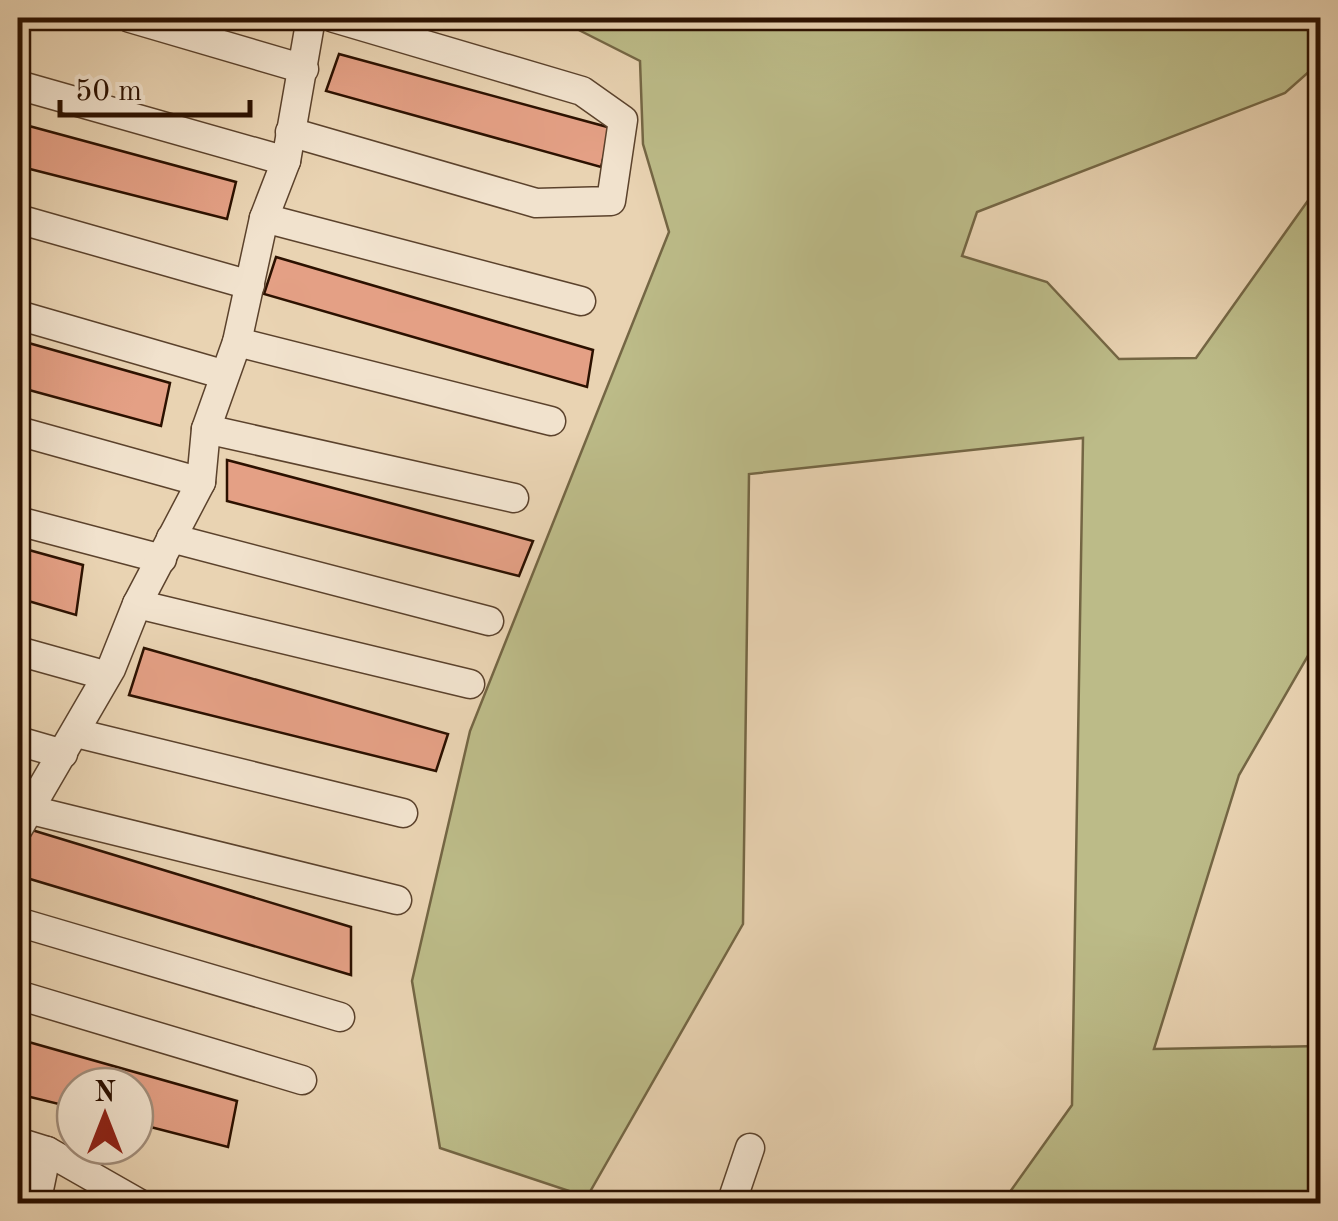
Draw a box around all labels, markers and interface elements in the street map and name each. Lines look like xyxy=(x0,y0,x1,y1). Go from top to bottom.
scale bar xyxy=(60,55,250,117)
text: 50 m xyxy=(75,77,142,107)
north arrow xyxy=(55,1066,155,1166)
text: N xyxy=(94,1080,116,1108)

